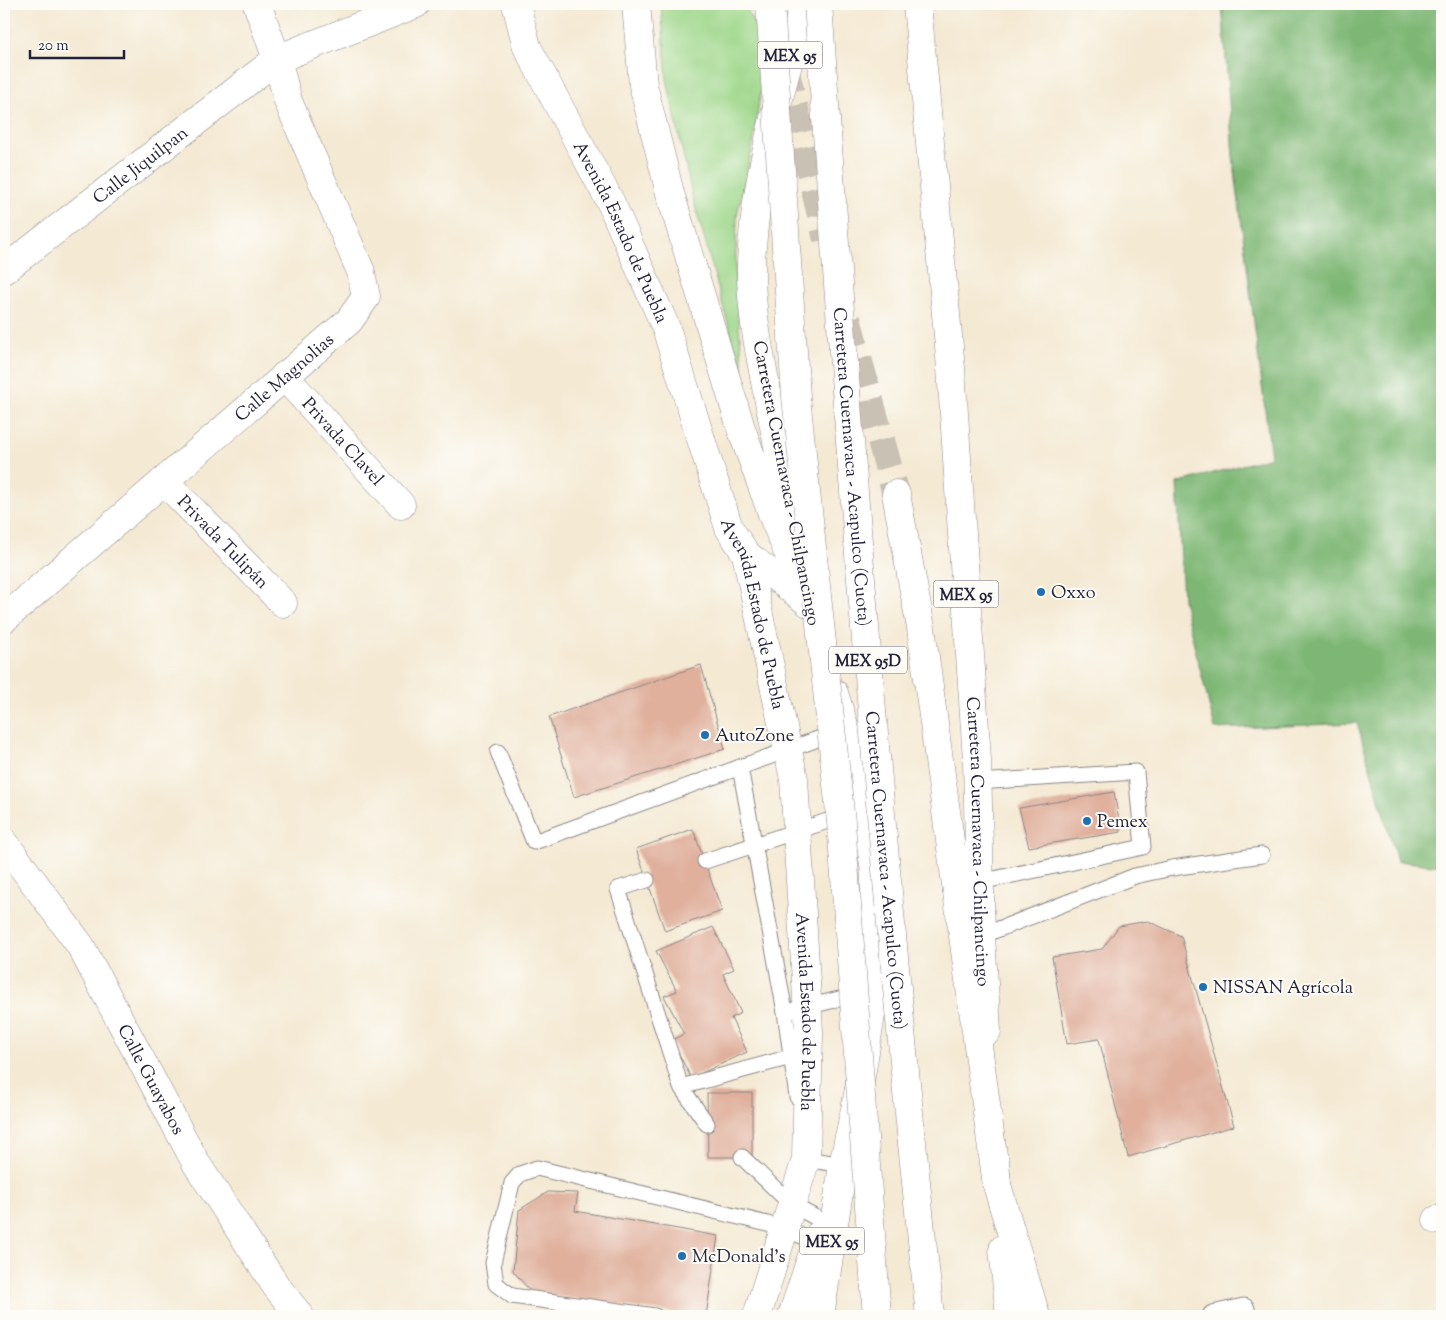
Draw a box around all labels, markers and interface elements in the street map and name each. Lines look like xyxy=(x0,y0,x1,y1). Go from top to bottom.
scale bar xyxy=(30,28,124,60)
text: 20 m xyxy=(38,36,69,57)
road number: MEX 95 xyxy=(758,42,822,68)
street label: Calle Jiquilpan xyxy=(88,121,195,212)
street label: Avenida Estado de Puebla xyxy=(565,137,673,328)
street label: Carretera Cuernavaca - Acapulco (Cuota) xyxy=(825,307,876,627)
street label: Calle Magnolias xyxy=(230,328,341,429)
street label: Carretera Cuernavaca - Chilpancingo xyxy=(745,339,825,628)
street label: Privada Clavel xyxy=(295,393,389,492)
street label: Privada Tulipán xyxy=(170,491,274,596)
street label: Avenida Estado de Puebla xyxy=(712,516,790,712)
road number: MEX 95 xyxy=(934,580,998,608)
place label: Oxxo xyxy=(1051,581,1096,607)
marker: Oxxo xyxy=(1035,586,1047,598)
road number: MEX 95D xyxy=(829,646,907,674)
street label: Carretera Cuernavaca - Chilpancingo xyxy=(958,696,995,987)
street label: Carretera Cuernavaca - Acapulco (Cuota) xyxy=(857,710,912,1031)
place label: AutoZone xyxy=(715,724,794,750)
marker: AutoZone xyxy=(699,729,711,741)
place label: Pemex xyxy=(1097,810,1148,836)
marker: Pemex xyxy=(1081,815,1093,827)
street label: Avenida Estado de Puebla xyxy=(787,912,820,1111)
place label: NISSAN Agrícola xyxy=(1213,976,1353,1002)
marker: NISSAN Agrícola xyxy=(1197,981,1209,993)
street label: Calle Guayabos xyxy=(110,1020,190,1140)
road number: MEX 95 xyxy=(800,1228,864,1254)
place label: McDonald's xyxy=(692,1245,786,1271)
marker: McDonald's xyxy=(676,1250,688,1262)

